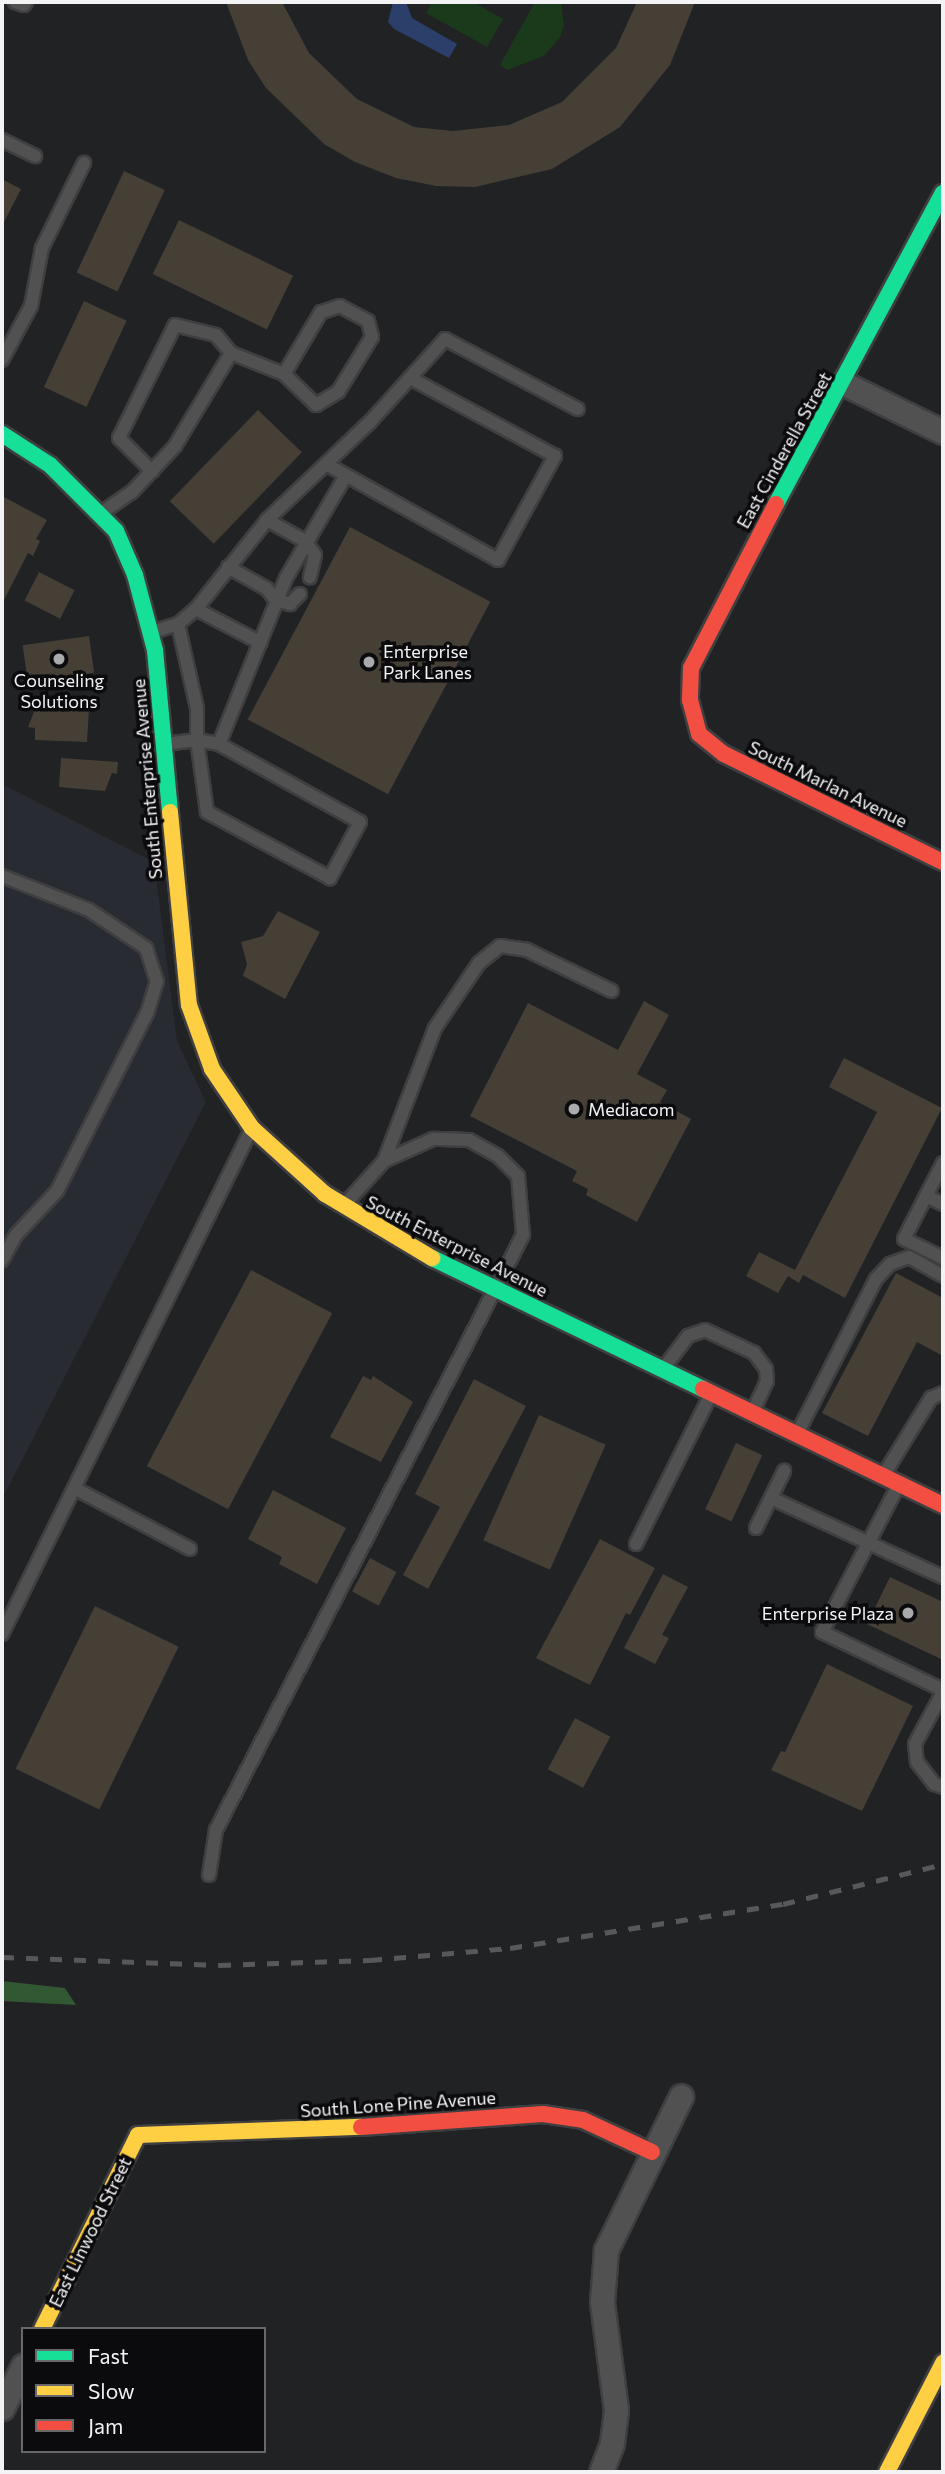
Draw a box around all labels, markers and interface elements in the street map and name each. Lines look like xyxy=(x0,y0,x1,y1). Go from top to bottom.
street label: East Cinderella Street xyxy=(732,368,836,532)
place label: Enterprise Park Lanes xyxy=(383,641,472,684)
marker: Counseling Solutions xyxy=(51,651,67,667)
marker: Enterprise Park Lanes xyxy=(361,654,377,670)
place label: Counseling Solutions xyxy=(14,670,104,712)
street label: South Enterprise Avenue xyxy=(127,678,167,880)
street label: South Marlan Avenue xyxy=(745,736,911,832)
place label: Mediacom xyxy=(588,1098,674,1120)
marker: Mediacom xyxy=(566,1101,582,1117)
street label: South Enterprise Avenue xyxy=(363,1191,551,1301)
place label: Enterprise Plaza xyxy=(762,1602,894,1624)
marker: Enterprise Plaza xyxy=(900,1605,916,1621)
street label: South Lone Pine Avenue xyxy=(299,2086,497,2122)
street label: East Linwood Street xyxy=(44,2153,136,2311)
legend xyxy=(21,2327,266,2453)
text: Fast xyxy=(88,2343,129,2368)
text: Slow xyxy=(88,2378,135,2403)
text: Jam xyxy=(88,2413,123,2438)

